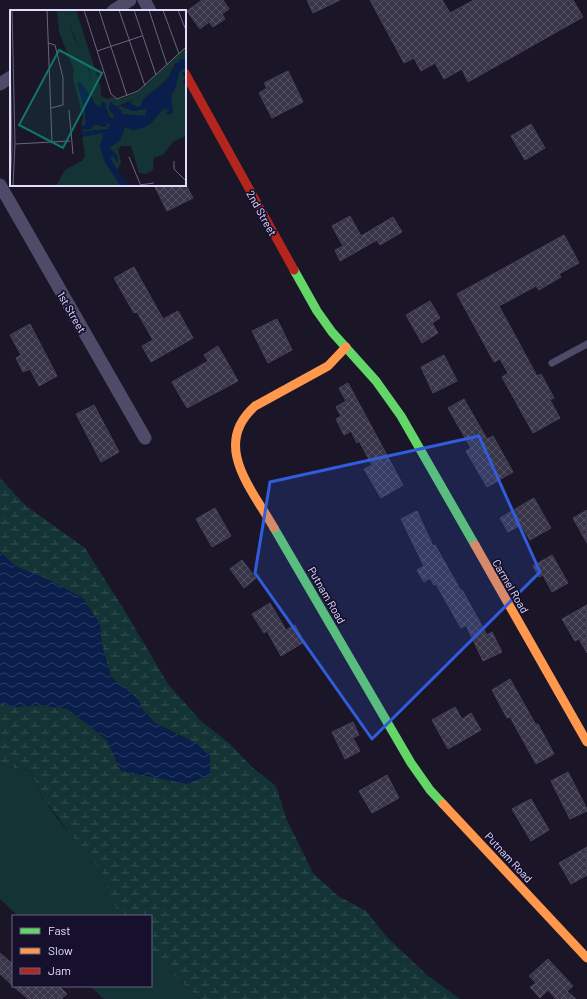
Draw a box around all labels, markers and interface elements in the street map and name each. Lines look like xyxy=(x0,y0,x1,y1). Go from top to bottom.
inset map xyxy=(10,10,186,186)
street label: 2nd Street xyxy=(244,188,280,238)
street label: 1st Street xyxy=(55,289,89,335)
street label: Carmel Road xyxy=(490,557,532,615)
street label: Putnam Road xyxy=(305,564,349,626)
street label: Putnam Road xyxy=(483,829,535,885)
legend xyxy=(12,915,152,987)
text: Fast xyxy=(48,923,71,937)
text: Slow xyxy=(48,943,73,957)
text: Jam xyxy=(48,963,71,977)

